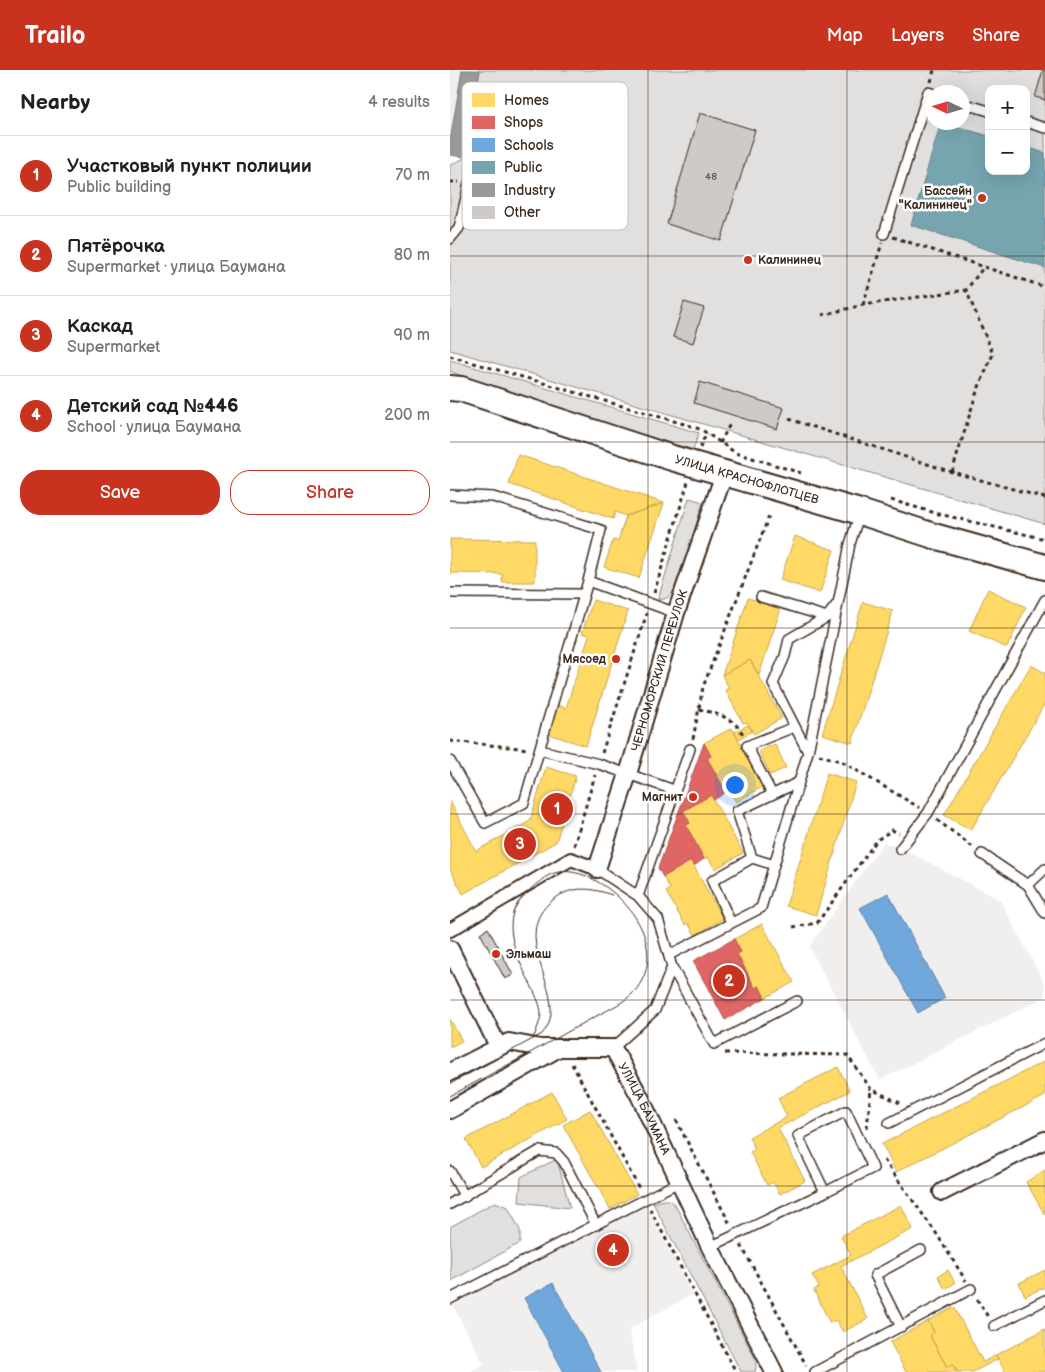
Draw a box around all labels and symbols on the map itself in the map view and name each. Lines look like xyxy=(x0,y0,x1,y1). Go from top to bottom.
legend xyxy=(462,82,628,230)
north arrow xyxy=(925,85,970,130)
text: Homes xyxy=(504,92,549,109)
text: Shops xyxy=(504,114,543,131)
text: Schools xyxy=(504,137,554,154)
text: Public xyxy=(504,159,542,176)
house number: 48 xyxy=(705,171,717,183)
text: Industry xyxy=(504,182,556,199)
place label: Бассейн "Калининец" xyxy=(899,184,972,213)
marker: Бассейн "Калининец" xyxy=(976,192,988,204)
text: Other xyxy=(504,204,541,221)
place label: Калининец xyxy=(758,253,822,268)
marker: Калининец xyxy=(742,254,754,266)
street label: УЛИЦА КРАСНОФЛОТЦЕВ xyxy=(673,452,821,507)
street label: ЧЕРНОМОРСКИЙ ПЕРЕУЛОК xyxy=(628,588,691,753)
place label: Мясоед xyxy=(562,652,607,667)
marker: Мясоед xyxy=(610,653,622,665)
your location xyxy=(722,772,748,798)
pin: 1 xyxy=(541,790,573,828)
place label: Магнит xyxy=(642,790,683,805)
marker: Магнит xyxy=(687,791,699,803)
pin: 3 xyxy=(504,825,536,863)
place label: Эльмаш xyxy=(506,947,551,962)
marker: Эльмаш xyxy=(490,948,502,960)
pin: 2 xyxy=(713,962,745,1000)
street label: УЛИЦА БАУМАНА xyxy=(615,1060,674,1158)
pin: 4 xyxy=(597,1231,629,1269)

